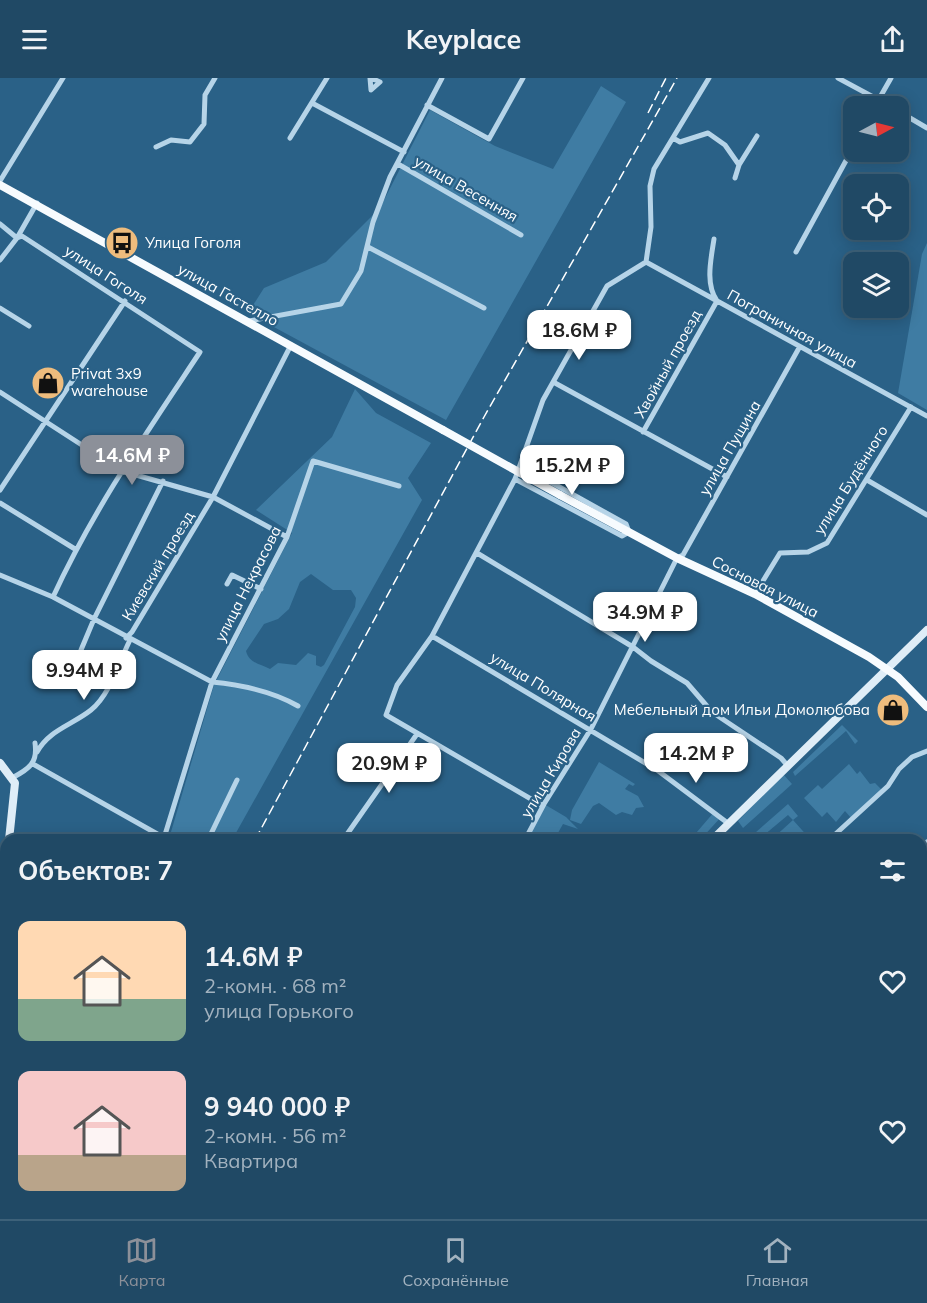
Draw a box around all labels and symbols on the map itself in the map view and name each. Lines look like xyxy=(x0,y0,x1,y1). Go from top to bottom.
north arrow xyxy=(843,96,909,162)
street label: улица Весенняя xyxy=(411,151,521,226)
bus stop icon: Улица Гоголя xyxy=(104,225,140,261)
place label: Улица Гоголя xyxy=(144,233,241,252)
street label: улица Гоголя xyxy=(61,241,151,308)
street label: улица Гастелло xyxy=(175,259,282,330)
street label: Пограничная улица xyxy=(724,285,860,372)
street label: Хвойный проезд xyxy=(630,306,705,421)
pin: 18.6M ₽ xyxy=(524,310,634,361)
place label: Privat 3x9 warehouse xyxy=(71,364,148,400)
shop icon: Privat 3x9 warehouse xyxy=(30,365,66,401)
street label: улица Пущина xyxy=(695,397,765,499)
street label: улица Будённого xyxy=(809,422,892,538)
pin: 14.6M ₽ xyxy=(77,435,187,486)
pin: 15.2M ₽ xyxy=(517,445,627,496)
street label: Киевский проезд xyxy=(117,507,198,624)
street label: улица Некрасова xyxy=(210,523,285,645)
street label: Сосновая улица xyxy=(709,551,822,622)
pin: 34.9M ₽ xyxy=(590,592,700,643)
street label: улица Полярная xyxy=(487,647,600,726)
pin: 9.94M ₽ xyxy=(29,650,139,701)
shop icon: Мебельный дом Ильи Домолюбова xyxy=(875,692,911,728)
place label: Мебельный дом Ильи Домолюбова xyxy=(614,700,870,719)
street label: улица Кирова xyxy=(516,724,585,821)
pin: 14.2M ₽ xyxy=(641,733,751,784)
pin: 20.9M ₽ xyxy=(334,743,444,794)

